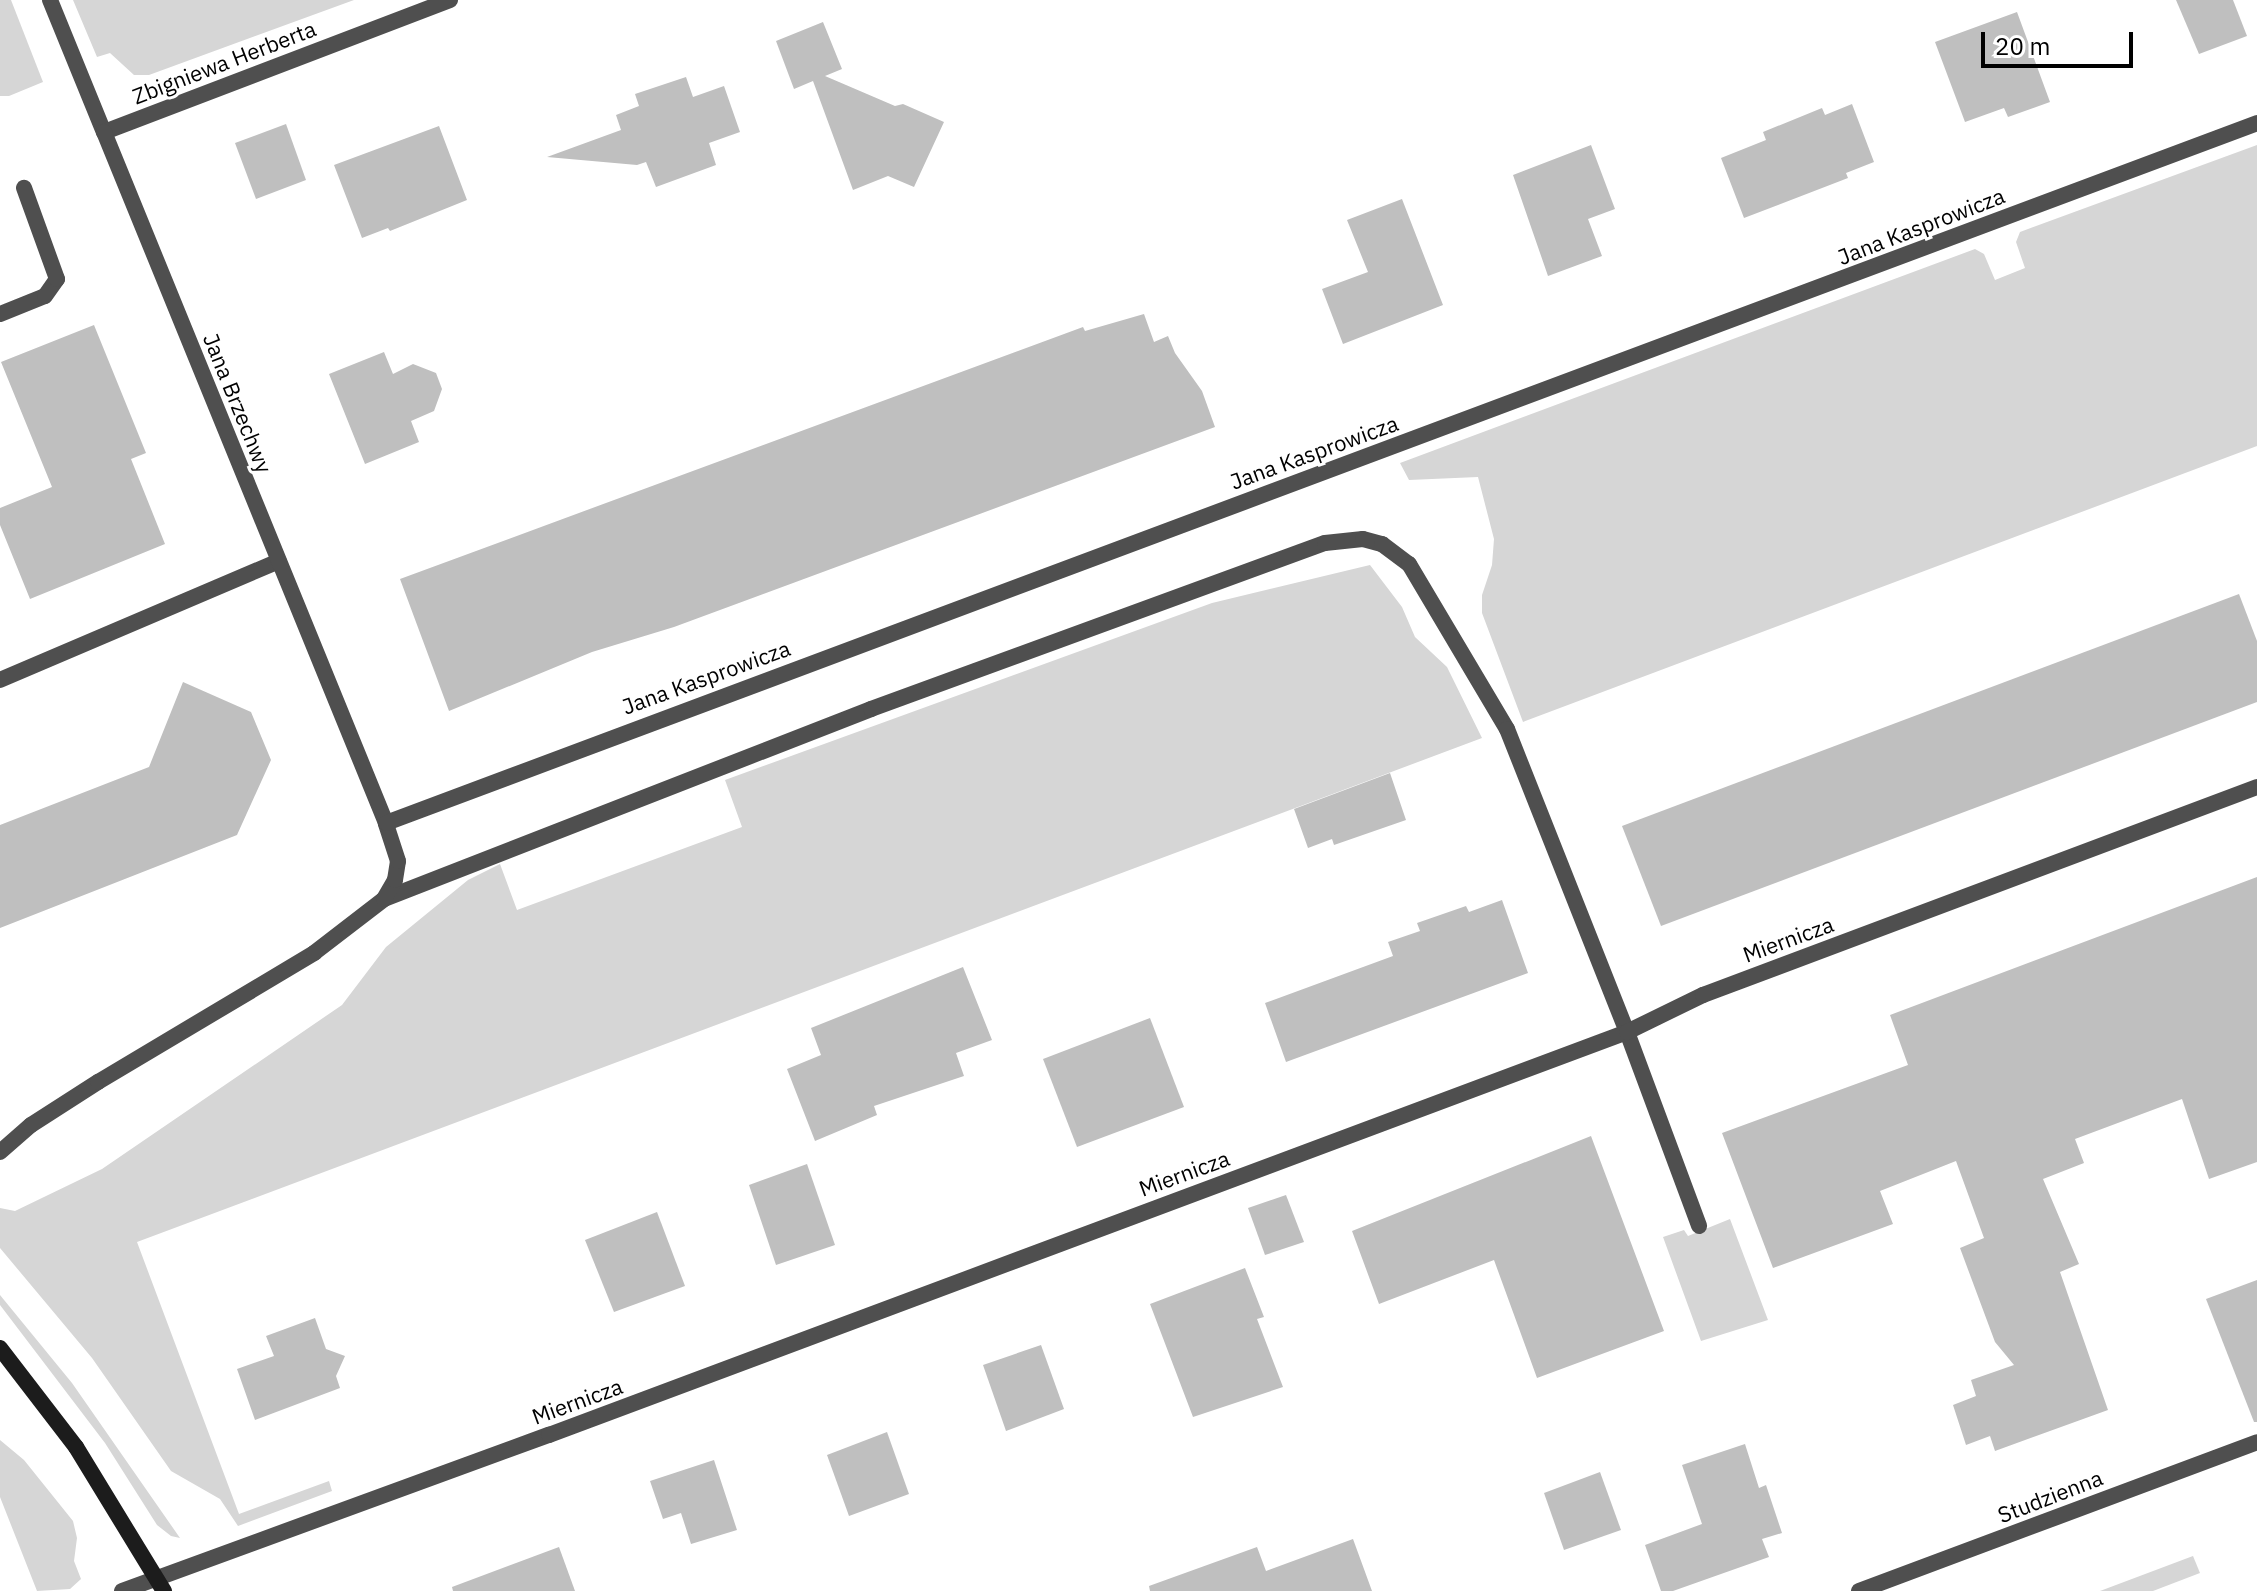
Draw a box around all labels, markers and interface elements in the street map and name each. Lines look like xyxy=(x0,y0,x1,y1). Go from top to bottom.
street label: Zbigniewa Herberta xyxy=(129,15,319,109)
scale bar xyxy=(1985,16,2137,66)
text: 20 m xyxy=(1995,30,2050,62)
street label: Jana Kasprowicza xyxy=(1834,182,2008,270)
street label: Jana Brzechwy xyxy=(198,329,278,477)
street label: Jana Kasprowicza xyxy=(1226,409,1402,495)
street label: Jana Kasprowicza xyxy=(618,634,794,720)
street label: Miernicza xyxy=(1739,910,1837,968)
street label: Miernicza xyxy=(1135,1144,1233,1202)
street label: Miernicza xyxy=(528,1372,626,1430)
street label: Studzienna xyxy=(1994,1464,2106,1528)

